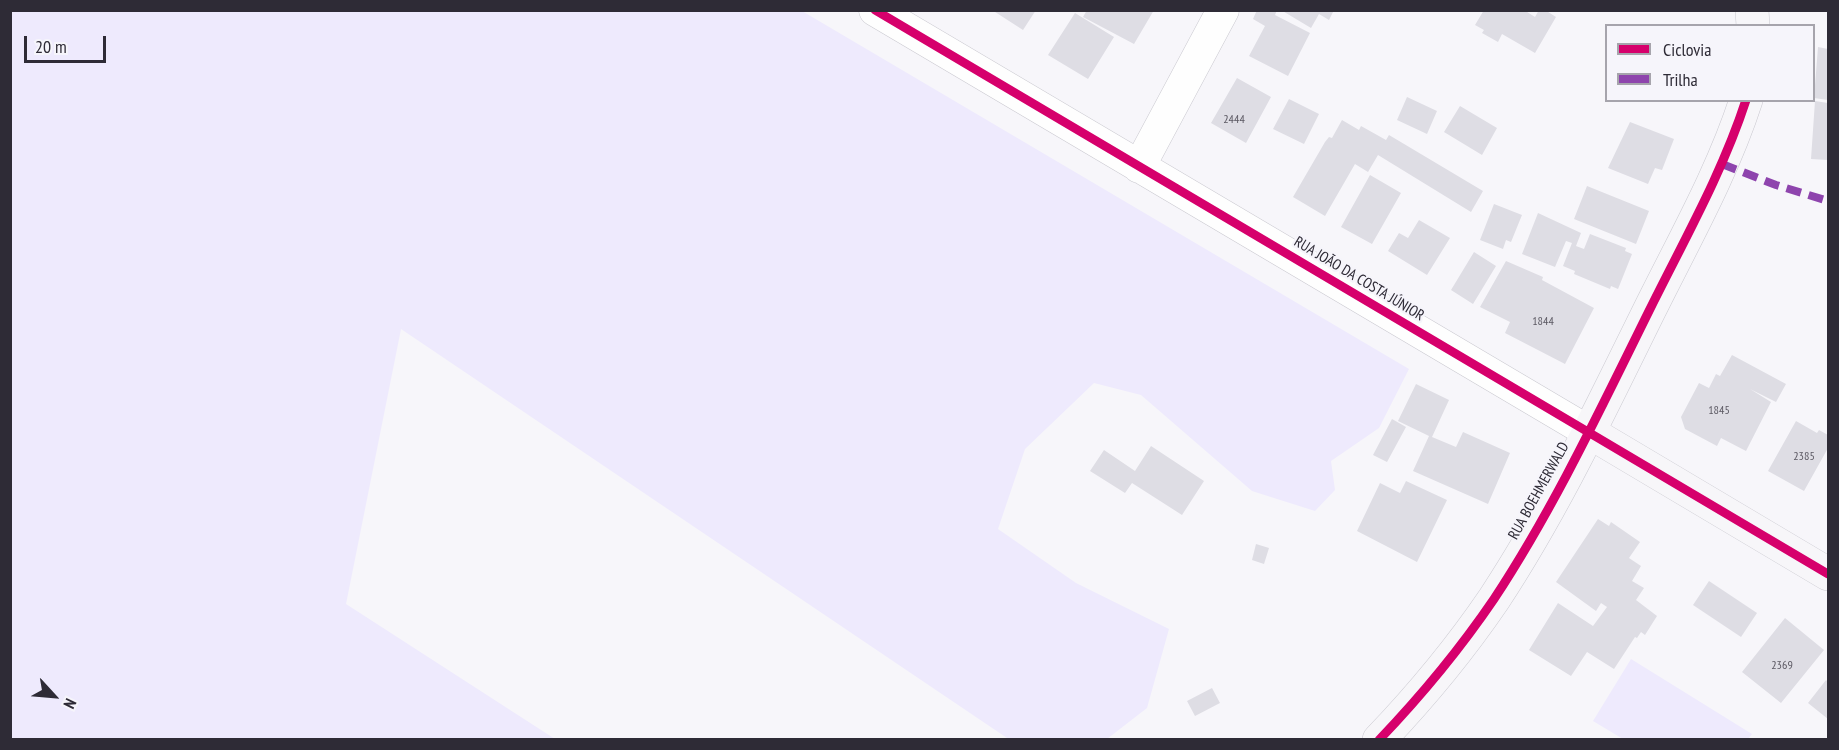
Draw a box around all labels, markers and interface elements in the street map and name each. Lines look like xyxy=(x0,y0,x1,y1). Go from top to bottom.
scale bar xyxy=(27,24,110,62)
legend xyxy=(1605,24,1815,102)
text: 20 m xyxy=(35,35,67,58)
text: Ciclovia xyxy=(1663,38,1711,61)
text: Trilha xyxy=(1663,68,1698,91)
house number: 2444 xyxy=(1223,113,1245,127)
street label: RUA JOÃO DA COSTA JÚNIOR xyxy=(1291,233,1427,325)
house number: 1844 xyxy=(1532,315,1554,329)
house number: 1845 xyxy=(1708,404,1730,418)
street label: RUA BOEHMERWALD xyxy=(1505,439,1573,543)
house number: 2385 xyxy=(1793,450,1815,464)
house number: 2369 xyxy=(1771,659,1793,673)
north arrow xyxy=(24,666,84,726)
text: N xyxy=(59,696,81,712)

